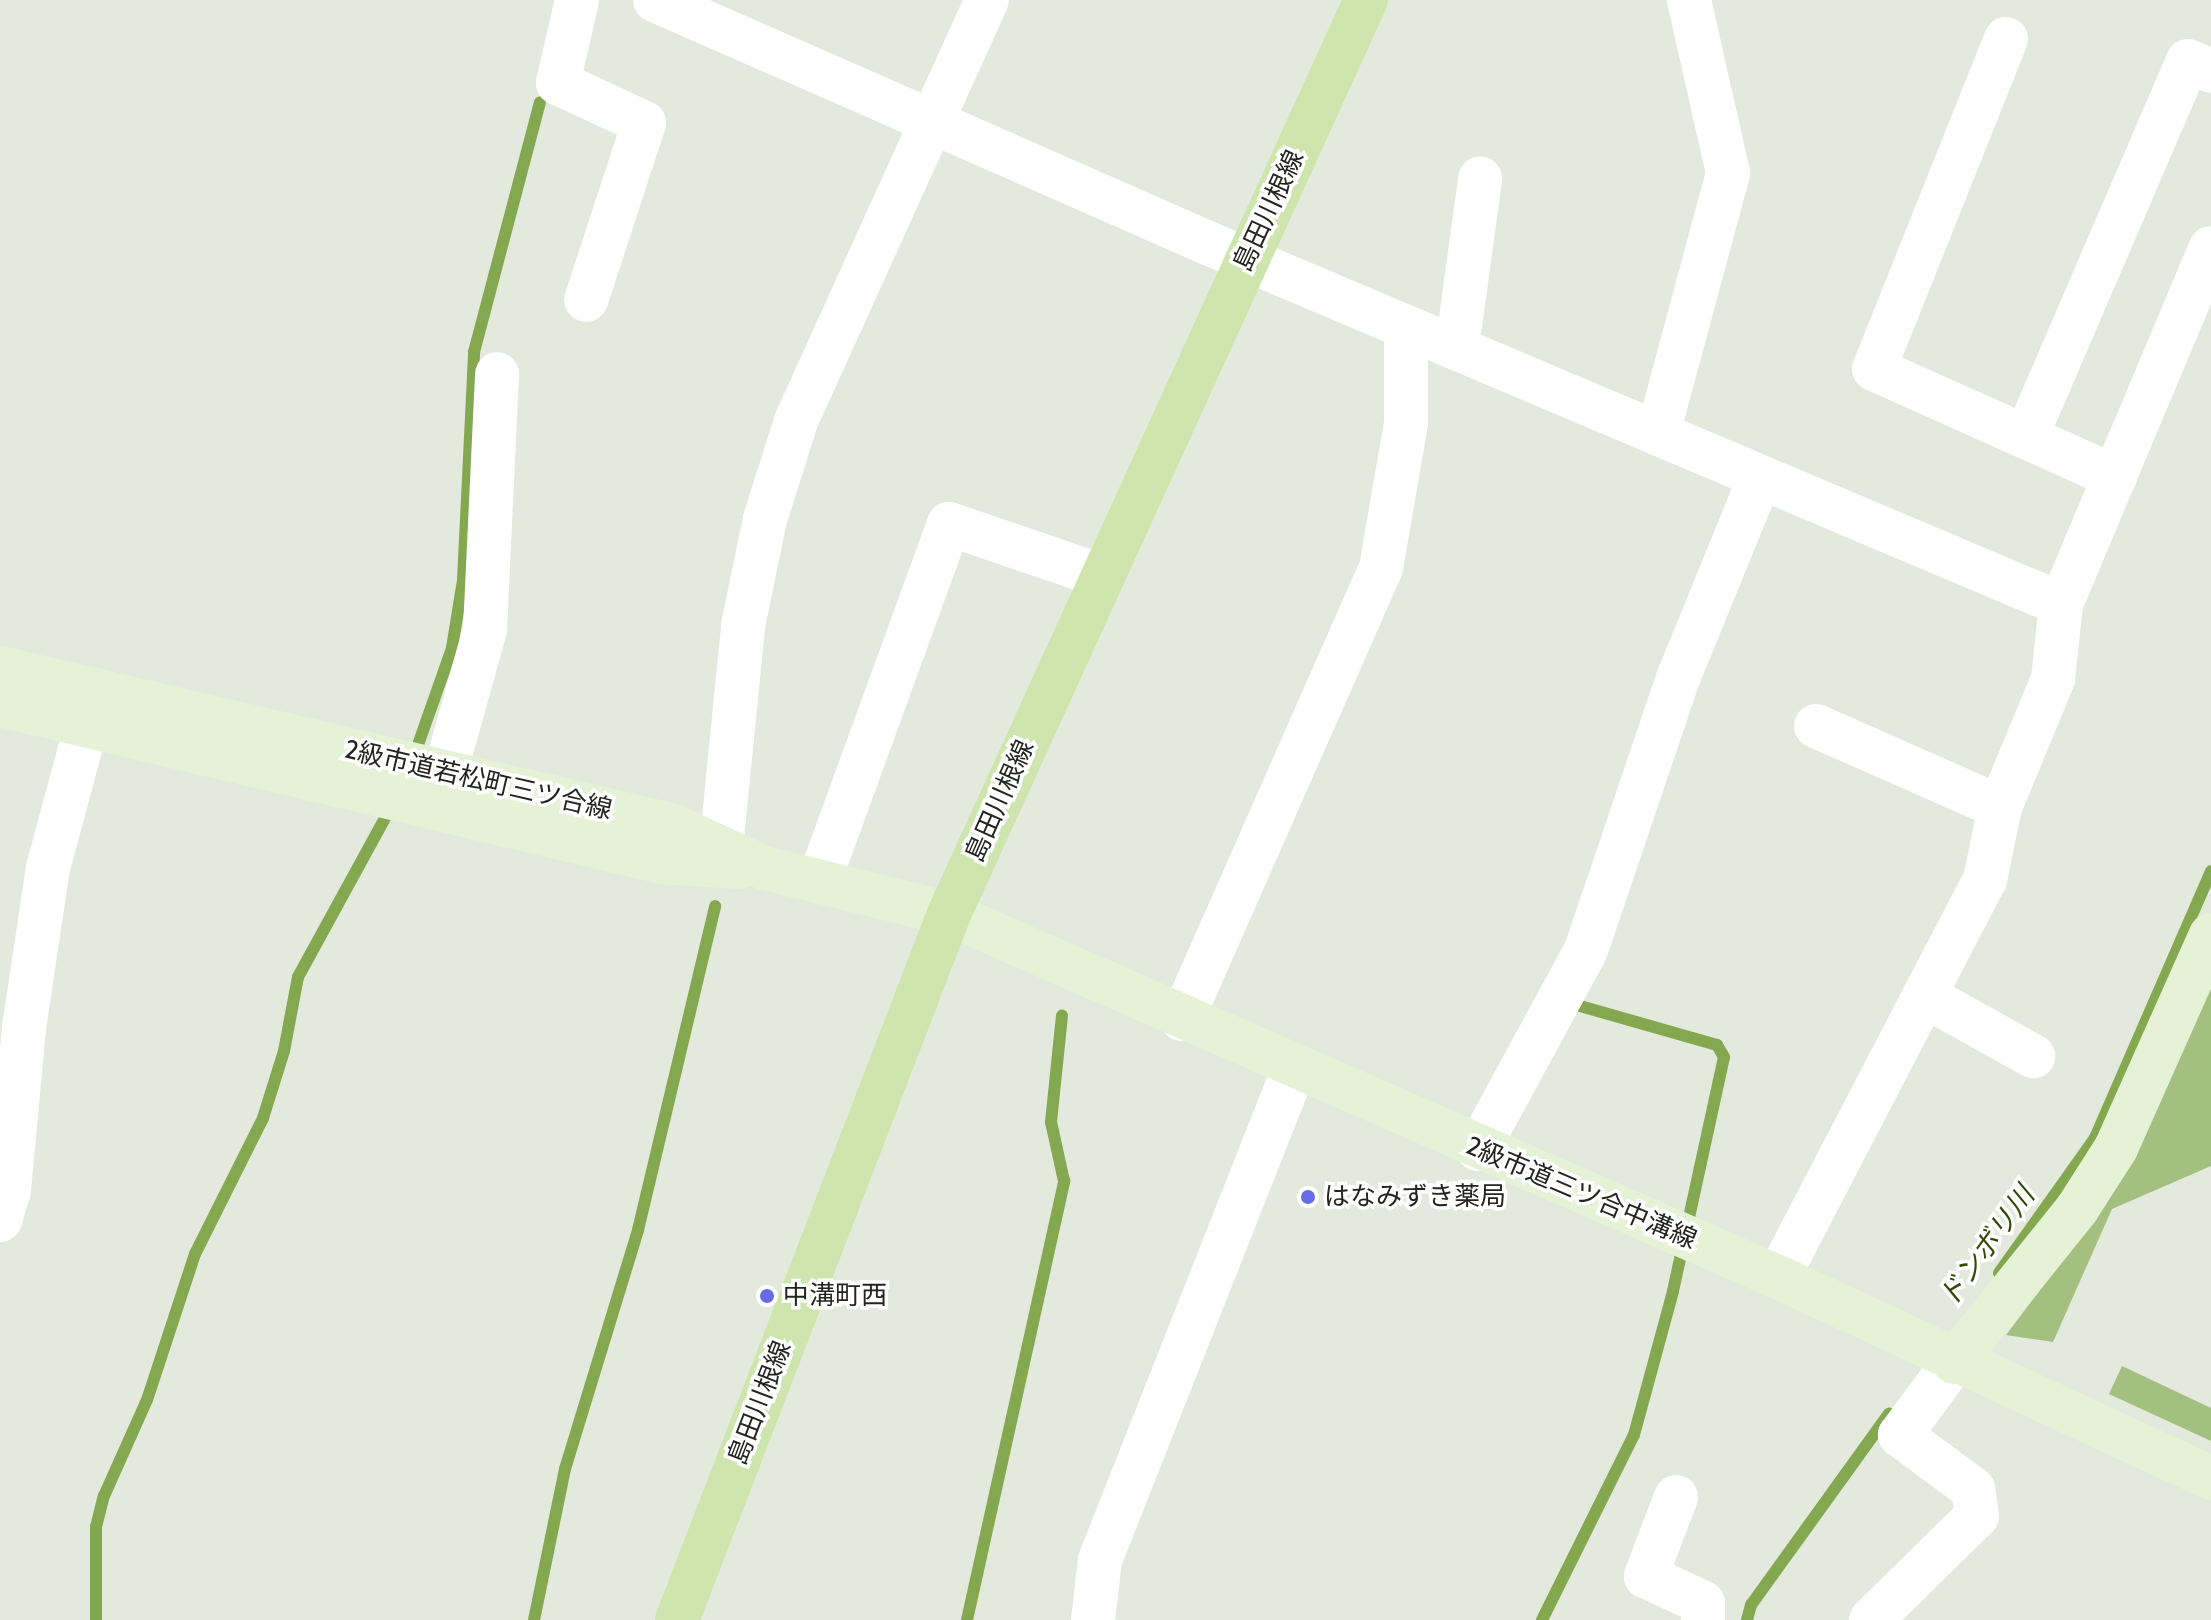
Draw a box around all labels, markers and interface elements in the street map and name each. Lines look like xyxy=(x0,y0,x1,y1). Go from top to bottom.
street label: 島田川根線 xyxy=(1227,145,1311,277)
street label: 2級市道若松町三ツ合線 xyxy=(341,734,615,826)
street label: 島田川根線 xyxy=(959,735,1041,867)
street label: 2級市道三ツ合中溝線 xyxy=(1461,1130,1701,1256)
water label: ドンボリ川 xyxy=(1931,1179,2041,1313)
place label: はなみずき薬局 xyxy=(1324,1181,1506,1213)
marker: はなみずき薬局 xyxy=(1299,1188,1317,1206)
place label: 中溝町西 xyxy=(783,1280,887,1312)
marker: 中溝町西 xyxy=(758,1287,776,1305)
street label: 島田川根線 xyxy=(722,1337,798,1469)

